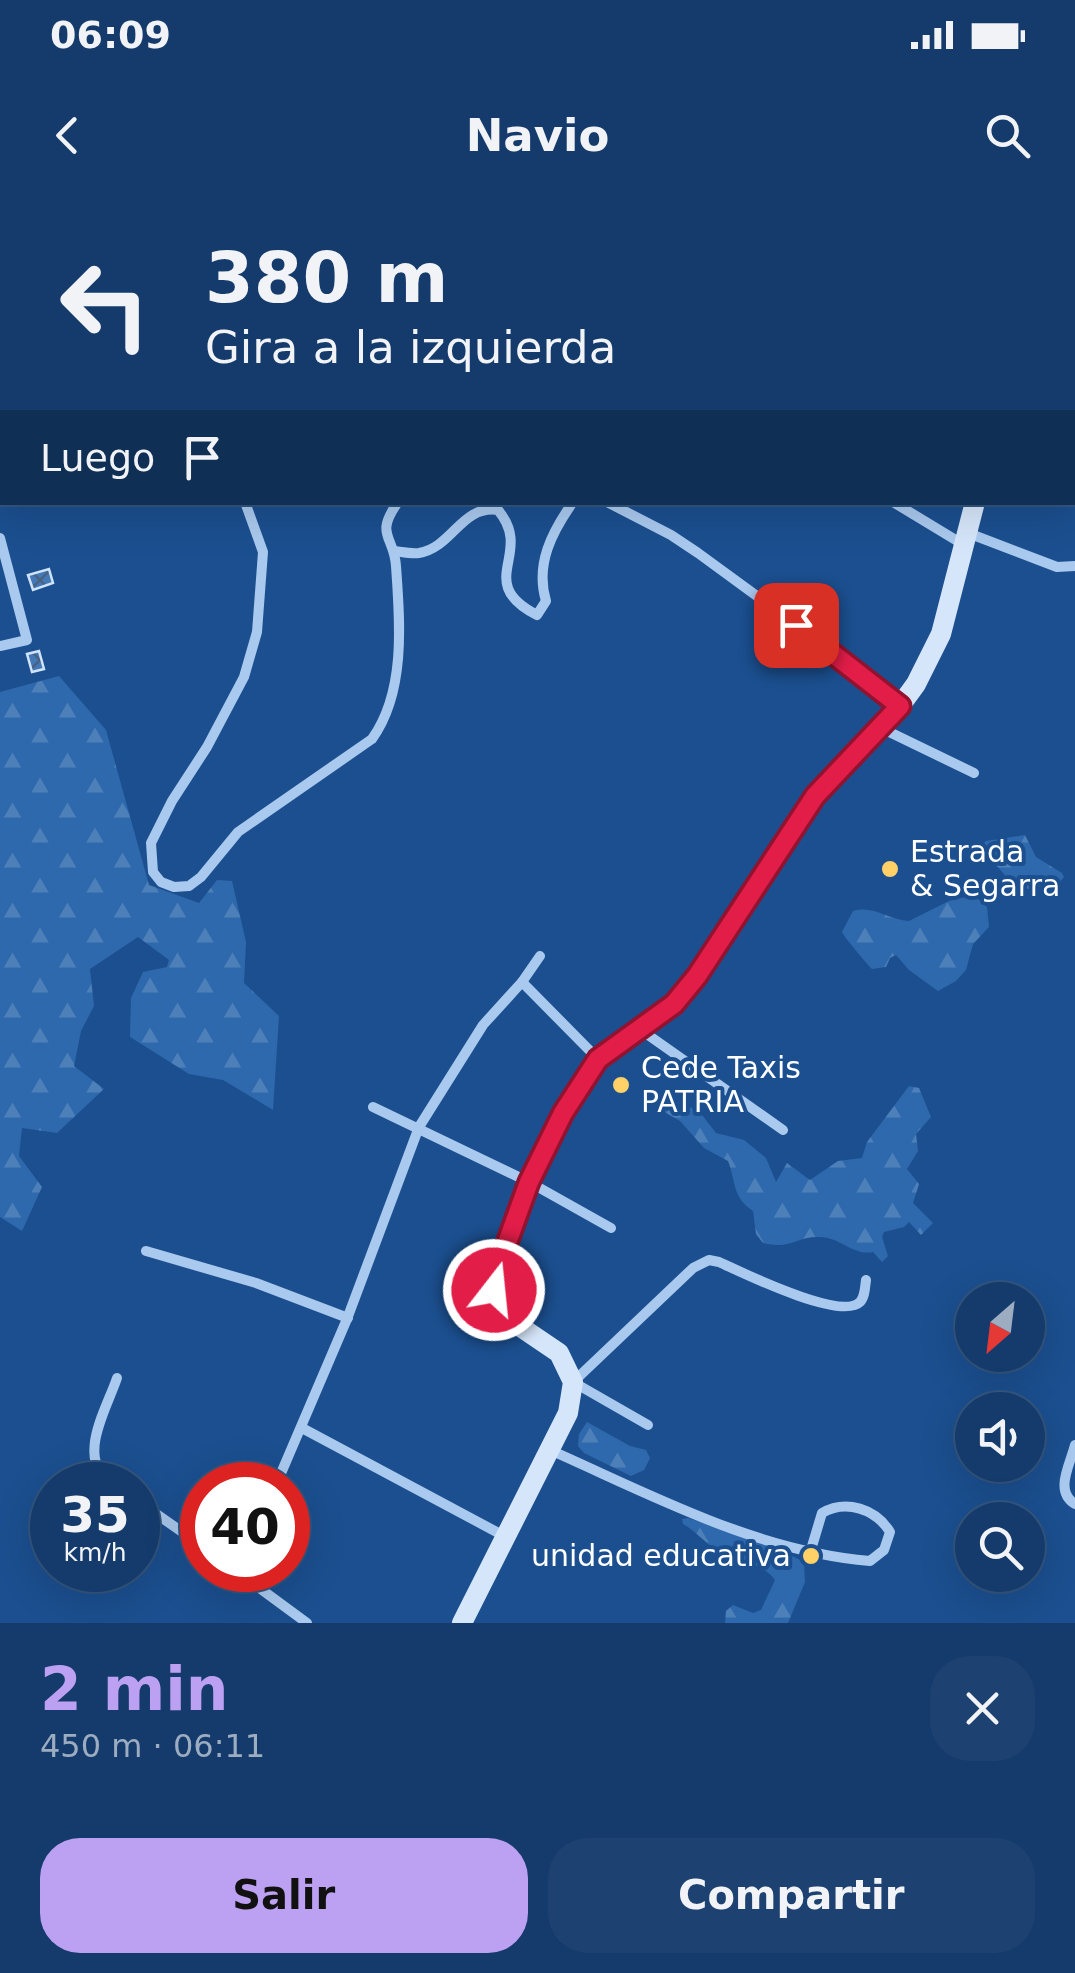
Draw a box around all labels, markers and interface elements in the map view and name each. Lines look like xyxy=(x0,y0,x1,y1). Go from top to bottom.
text: 06:09 xyxy=(50,13,171,57)
icon: back xyxy=(40,108,95,163)
icon: search xyxy=(980,108,1035,163)
text: Navio xyxy=(466,109,609,162)
text: 380 m xyxy=(205,237,448,319)
icon: left xyxy=(40,240,170,370)
text: Gira a la izquierda xyxy=(205,321,616,374)
icon: arrive xyxy=(175,430,230,485)
text: Luego xyxy=(40,436,155,480)
pin xyxy=(754,583,839,668)
icon: arrive xyxy=(769,598,824,653)
place label: Estrada & Segarra xyxy=(910,834,1060,903)
marker: Estrada & Segarra xyxy=(879,858,901,880)
place label: Cede Taxis PATRIA xyxy=(641,1050,801,1119)
marker: Cede Taxis PATRIA xyxy=(610,1074,632,1096)
position arrow xyxy=(442,1238,546,1342)
north arrow xyxy=(955,1282,1045,1372)
map controls xyxy=(955,1282,1045,1592)
button: sound xyxy=(955,1392,1045,1482)
speed limit sign: 40 xyxy=(180,1462,310,1592)
text: 35 xyxy=(60,1486,130,1544)
button: search xyxy=(955,1502,1045,1592)
text: km/h xyxy=(63,1538,127,1567)
place label: unidad educativa xyxy=(531,1538,791,1573)
marker: unidad educativa xyxy=(800,1545,822,1567)
text: 2 min xyxy=(40,1654,228,1724)
button: close xyxy=(930,1656,1035,1761)
text: 450 m · 06:11 xyxy=(40,1727,265,1765)
button: Salir xyxy=(40,1838,528,1953)
button: Compartir xyxy=(548,1838,1035,1953)

